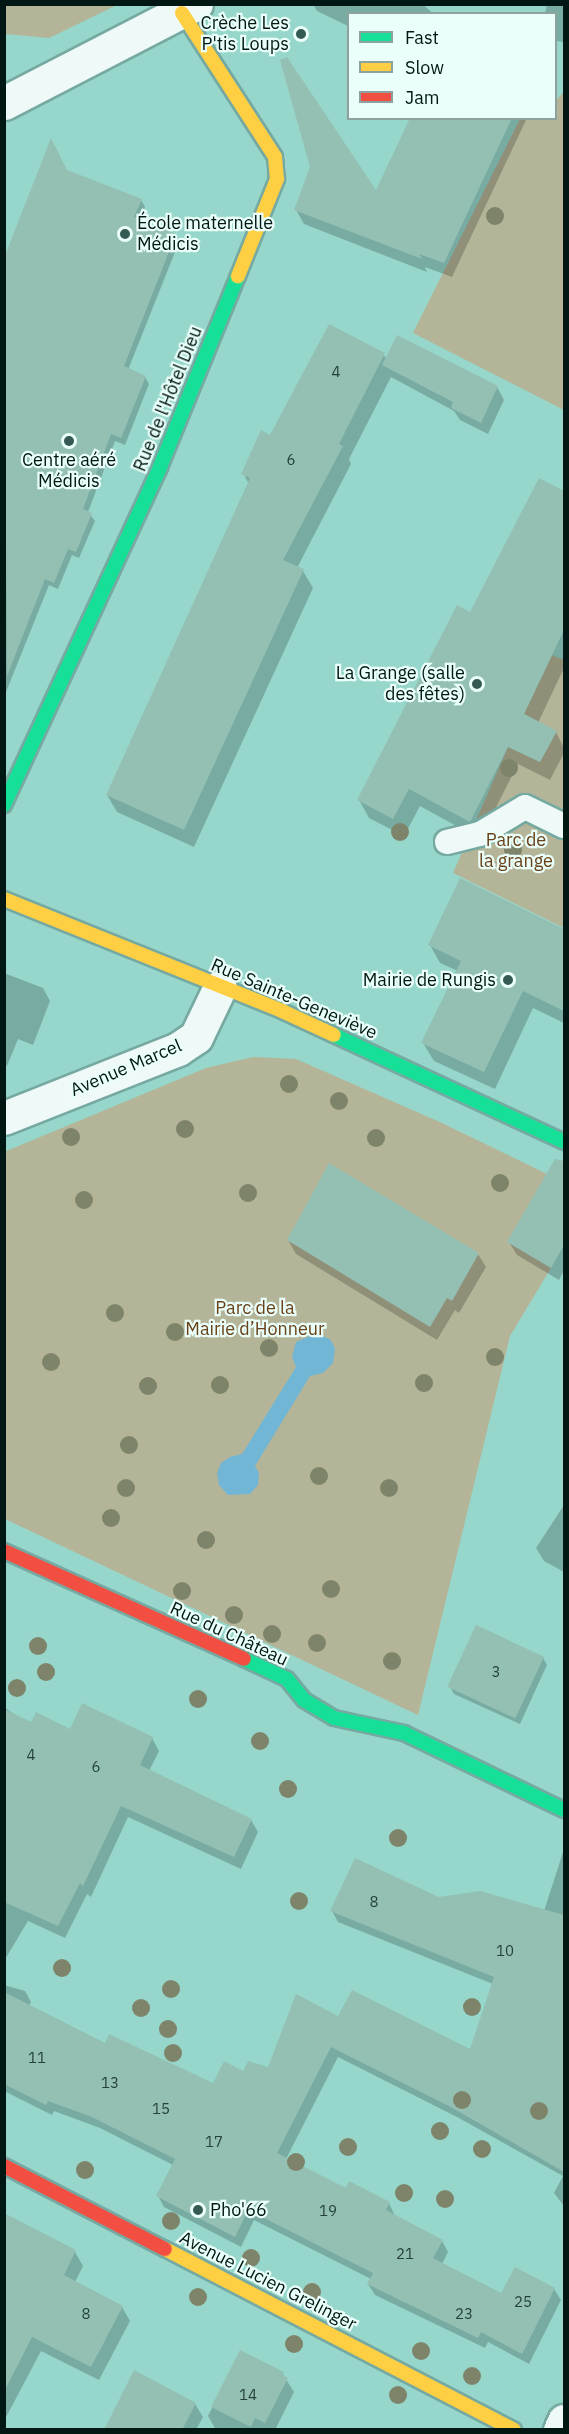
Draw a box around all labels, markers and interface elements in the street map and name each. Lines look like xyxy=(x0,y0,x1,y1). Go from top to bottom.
legend xyxy=(347,12,557,120)
place label: Crèche Les P'tis Loups xyxy=(201,13,289,56)
text: Fast xyxy=(405,26,439,49)
marker: Crèche Les P'tis Loups xyxy=(294,27,308,41)
text: Slow xyxy=(405,56,444,79)
text: Jam xyxy=(405,86,440,109)
place label: École maternelle Médicis xyxy=(137,213,273,256)
marker: École maternelle Médicis xyxy=(118,227,132,241)
street label: Rue de l'Hôtel Dieu xyxy=(129,323,207,475)
house number: 4 xyxy=(332,363,340,381)
marker: Centre aéré Médicis xyxy=(62,434,76,448)
place label: Centre aéré Médicis xyxy=(22,450,116,492)
house number: 6 xyxy=(287,451,295,469)
place label: La Grange (salle des fêtes) xyxy=(336,663,465,706)
marker: La Grange (salle des fêtes) xyxy=(470,677,484,691)
park label: Parc de la grange xyxy=(479,830,553,872)
street label: Rue Sainte-Geneviève xyxy=(208,954,380,1044)
place label: Mairie de Rungis xyxy=(363,969,496,991)
marker: Mairie de Rungis xyxy=(501,973,515,987)
street label: Avenue Marcel xyxy=(67,1035,185,1101)
park label: Parc de la Mairie d’Honneur xyxy=(185,1298,325,1340)
street label: Rue du Château xyxy=(167,1597,291,1671)
house number: 3 xyxy=(492,1663,500,1681)
house number: 4 xyxy=(27,1746,35,1764)
house number: 6 xyxy=(92,1758,100,1776)
house number: 8 xyxy=(370,1893,378,1911)
house number: 10 xyxy=(496,1942,514,1960)
house number: 11 xyxy=(28,2049,46,2067)
house number: 13 xyxy=(101,2074,119,2092)
house number: 15 xyxy=(152,2100,170,2118)
house number: 17 xyxy=(205,2133,223,2151)
place label: Pho'66 xyxy=(210,2199,267,2221)
house number: 19 xyxy=(319,2202,337,2220)
marker: Pho'66 xyxy=(191,2203,205,2217)
street label: Avenue Lucien Grelinger xyxy=(176,2227,360,2335)
house number: 21 xyxy=(396,2245,414,2263)
house number: 25 xyxy=(514,2293,532,2311)
house number: 8 xyxy=(82,2305,90,2323)
house number: 23 xyxy=(455,2305,473,2323)
house number: 14 xyxy=(239,2386,257,2404)

